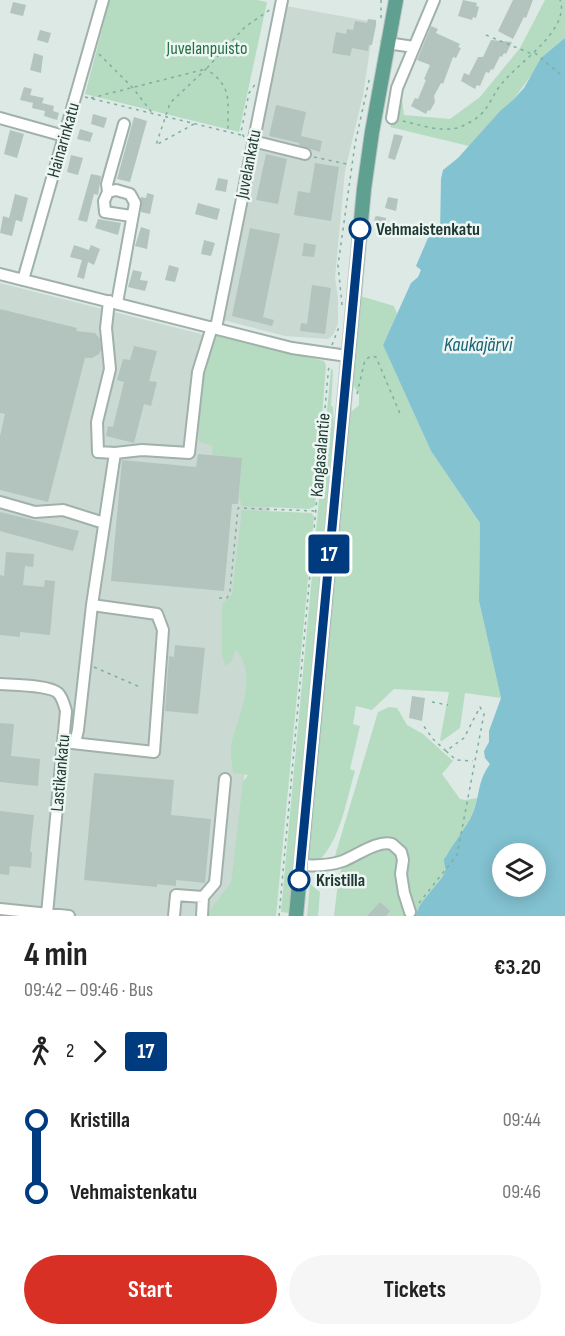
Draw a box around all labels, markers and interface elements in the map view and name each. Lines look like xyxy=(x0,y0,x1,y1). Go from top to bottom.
park label: Juvelanpuisto xyxy=(166,38,247,59)
street label: Hainarinkatu xyxy=(43,100,84,180)
street label: Juvelankatu xyxy=(231,128,265,201)
marker: Vehmaistenkatu xyxy=(349,218,371,240)
place label: Vehmaistenkatu xyxy=(376,219,480,240)
water label: Kaukajärvi xyxy=(444,333,514,357)
street label: Kangasalantie xyxy=(306,412,335,498)
line badge: 17 xyxy=(302,534,356,574)
text: 17 xyxy=(320,542,338,567)
street label: Lastikankatu xyxy=(47,734,74,812)
map controls xyxy=(492,843,546,897)
button: layers xyxy=(492,843,546,897)
marker: Kristilla xyxy=(288,869,310,891)
place label: Kristilla xyxy=(316,870,365,891)
text: 4 min xyxy=(24,935,88,975)
text: €3.20 xyxy=(494,954,541,981)
text: 09:42 – 09:46 · Bus xyxy=(24,978,153,1002)
icon: walk xyxy=(24,1035,57,1068)
icon: forward xyxy=(83,1035,116,1068)
text: 2 xyxy=(66,1039,74,1063)
text: 17 xyxy=(137,1039,155,1064)
text: Kristilla xyxy=(70,1107,130,1134)
text: 09:44 xyxy=(503,1108,541,1132)
text: Vehmaistenkatu xyxy=(70,1179,197,1206)
text: 09:46 xyxy=(502,1180,541,1204)
button: Start xyxy=(24,1255,277,1324)
button: Tickets xyxy=(289,1255,541,1324)

